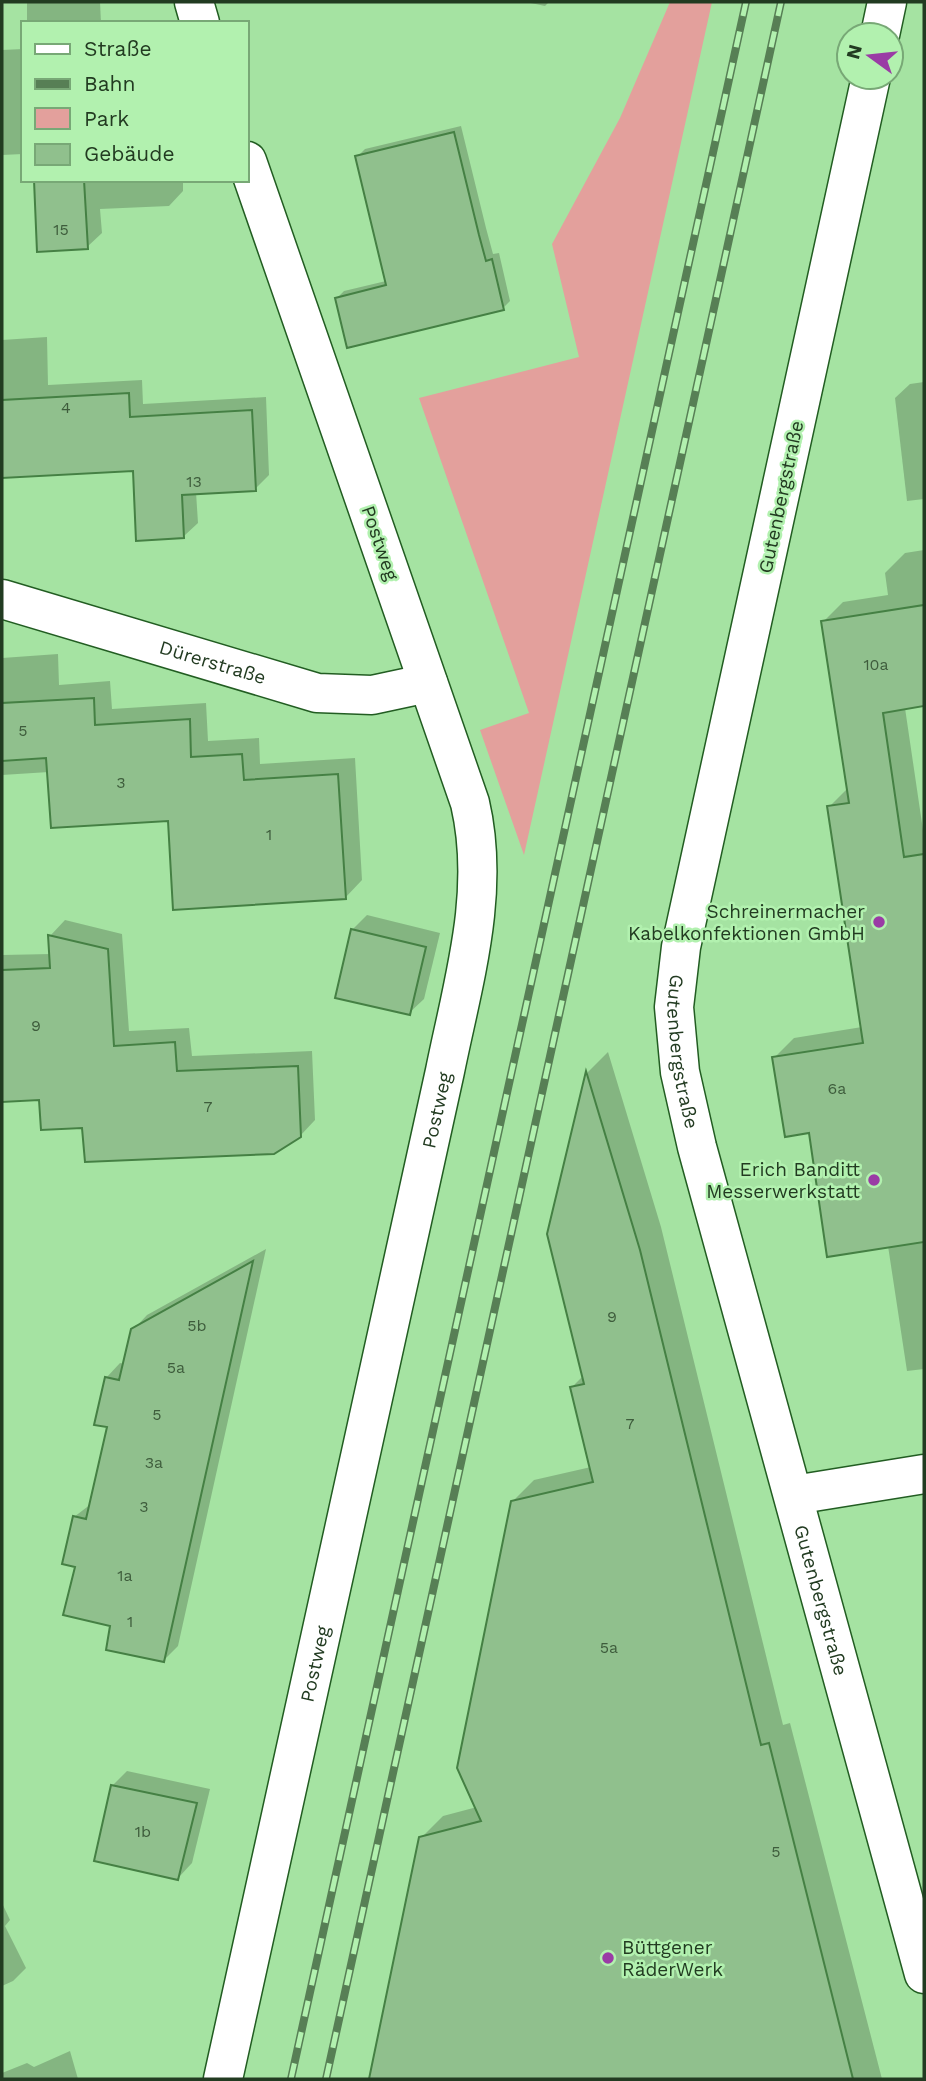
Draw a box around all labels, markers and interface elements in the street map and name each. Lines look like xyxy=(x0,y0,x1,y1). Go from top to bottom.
legend xyxy=(21,21,248,182)
north arrow xyxy=(835,21,905,91)
text: Straße xyxy=(84,36,152,61)
text: N xyxy=(841,42,867,62)
text: Bahn xyxy=(84,71,136,96)
text: Park xyxy=(84,106,129,131)
text: Gebäude xyxy=(84,141,175,166)
house number: 15 xyxy=(53,220,69,239)
house number: 4 xyxy=(61,398,71,417)
street label: Gutenbergstraße xyxy=(754,419,808,575)
house number: 13 xyxy=(186,472,202,491)
street label: Postweg xyxy=(357,503,404,584)
street label: Dürerstraße xyxy=(157,635,269,689)
house number: 10a xyxy=(863,655,889,674)
house number: 5 xyxy=(18,721,28,740)
house number: 3 xyxy=(116,773,126,792)
house number: 1 xyxy=(266,825,272,844)
place label: Schreinermacher Kabelkonfektionen GmbH xyxy=(628,900,865,945)
marker: Schreinermacher Kabelkonfektionen GmbH xyxy=(871,914,887,930)
street label: Gutenbergstraße xyxy=(662,973,704,1131)
house number: 9 xyxy=(31,1016,41,1035)
street label: Postweg xyxy=(417,1069,456,1151)
house number: 6a xyxy=(828,1079,846,1098)
house number: 7 xyxy=(204,1097,213,1116)
place label: Erich Banditt Messerwerkstatt xyxy=(706,1158,860,1203)
marker: Erich Banditt Messerwerkstatt xyxy=(866,1172,882,1188)
house number: 9 xyxy=(607,1307,617,1326)
house number: 5b xyxy=(187,1316,207,1335)
house number: 5a xyxy=(167,1358,185,1377)
house number: 5 xyxy=(152,1405,162,1424)
house number: 7 xyxy=(626,1414,635,1433)
house number: 3a xyxy=(145,1453,163,1472)
house number: 3 xyxy=(139,1497,149,1516)
street label: Gutenbergstraße xyxy=(790,1522,853,1678)
house number: 1a xyxy=(117,1566,133,1585)
house number: 1 xyxy=(127,1612,133,1631)
street label: Postweg xyxy=(295,1623,334,1704)
house number: 5a xyxy=(600,1638,618,1657)
house number: 1b xyxy=(135,1822,151,1841)
house number: 5 xyxy=(771,1842,781,1861)
place label: Büttgener RäderWerk xyxy=(622,1936,723,1981)
marker: Büttgener RäderWerk xyxy=(600,1950,616,1966)

